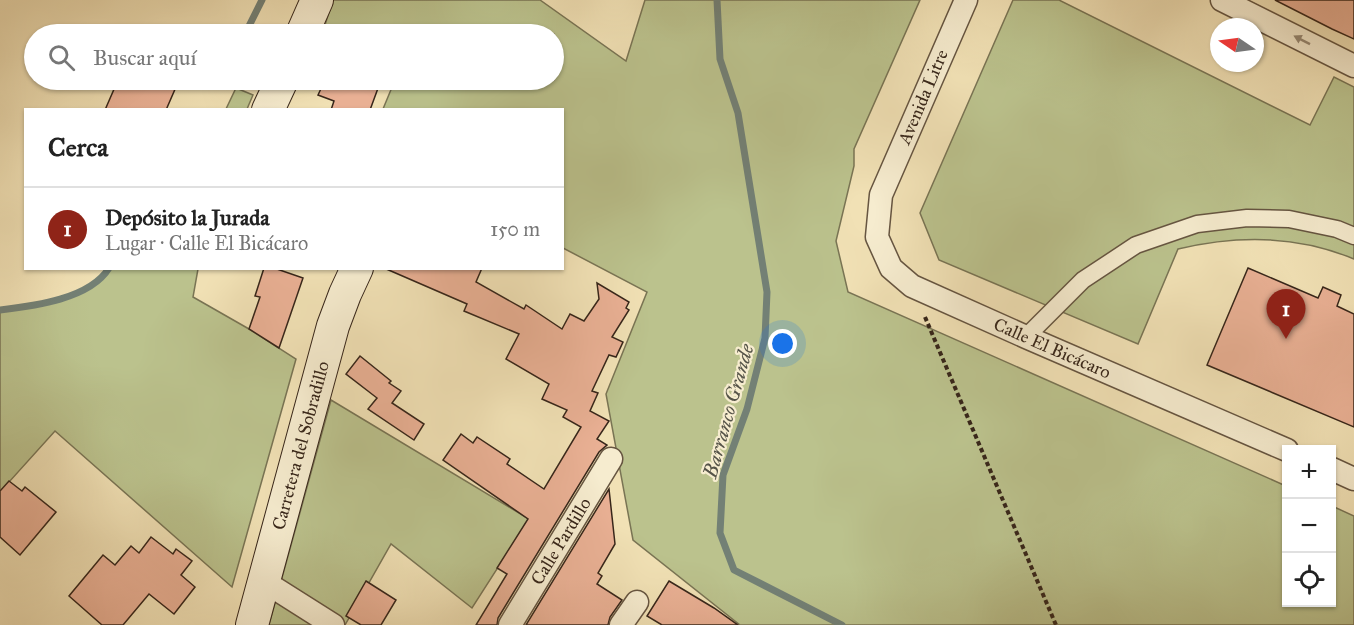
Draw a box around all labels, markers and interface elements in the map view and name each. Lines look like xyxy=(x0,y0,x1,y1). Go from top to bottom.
north arrow xyxy=(1210,18,1264,72)
search box xyxy=(24,24,564,90)
one-way arrow xyxy=(1293,35,1310,45)
icon: search xyxy=(45,41,78,74)
text: Buscar aquí xyxy=(93,44,196,71)
street label: Avenida Litre xyxy=(893,46,953,149)
text: Cerca xyxy=(48,131,108,163)
text: Depósito la Jurada xyxy=(105,204,270,231)
text: 1 xyxy=(64,217,71,241)
text: 150 m xyxy=(490,217,540,241)
text: Lugar · Calle El Bicácaro xyxy=(105,231,308,255)
pin: 1 xyxy=(1266,290,1306,339)
street label: Calle El Bicácaro xyxy=(990,313,1114,383)
your location xyxy=(768,329,797,358)
water label: Barranco Grande xyxy=(697,341,759,482)
street label: Carretera del Sobradillo xyxy=(267,359,334,532)
map controls xyxy=(1282,445,1336,607)
button: + xyxy=(1282,445,1336,499)
street label: Calle Pardillo xyxy=(526,494,596,589)
button: − xyxy=(1282,499,1336,553)
button: locate xyxy=(1282,553,1336,607)

